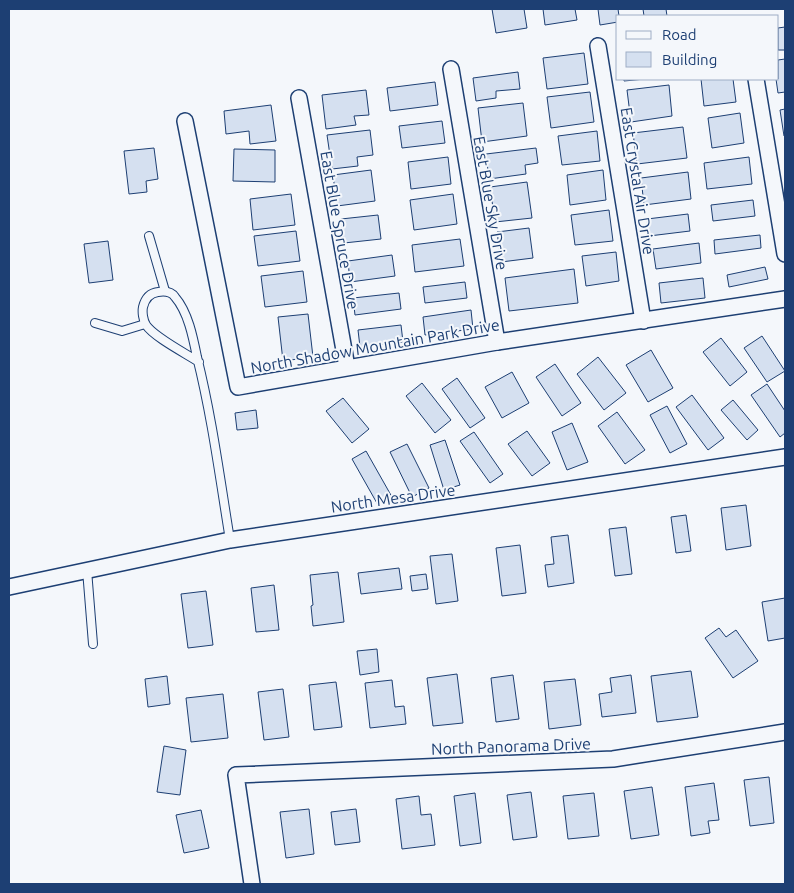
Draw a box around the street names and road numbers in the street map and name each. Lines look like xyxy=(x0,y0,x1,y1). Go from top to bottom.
street label: East Crystal Air Drive xyxy=(617,106,659,256)
street label: East Blue Sky Drive xyxy=(470,135,512,271)
street label: East Blue Spruce Drive xyxy=(317,149,363,311)
street label: North Shadow Mountain Park Drive xyxy=(249,315,501,377)
street label: North Mesa Drive xyxy=(330,480,456,516)
street label: North Panorama Drive xyxy=(431,734,591,758)

